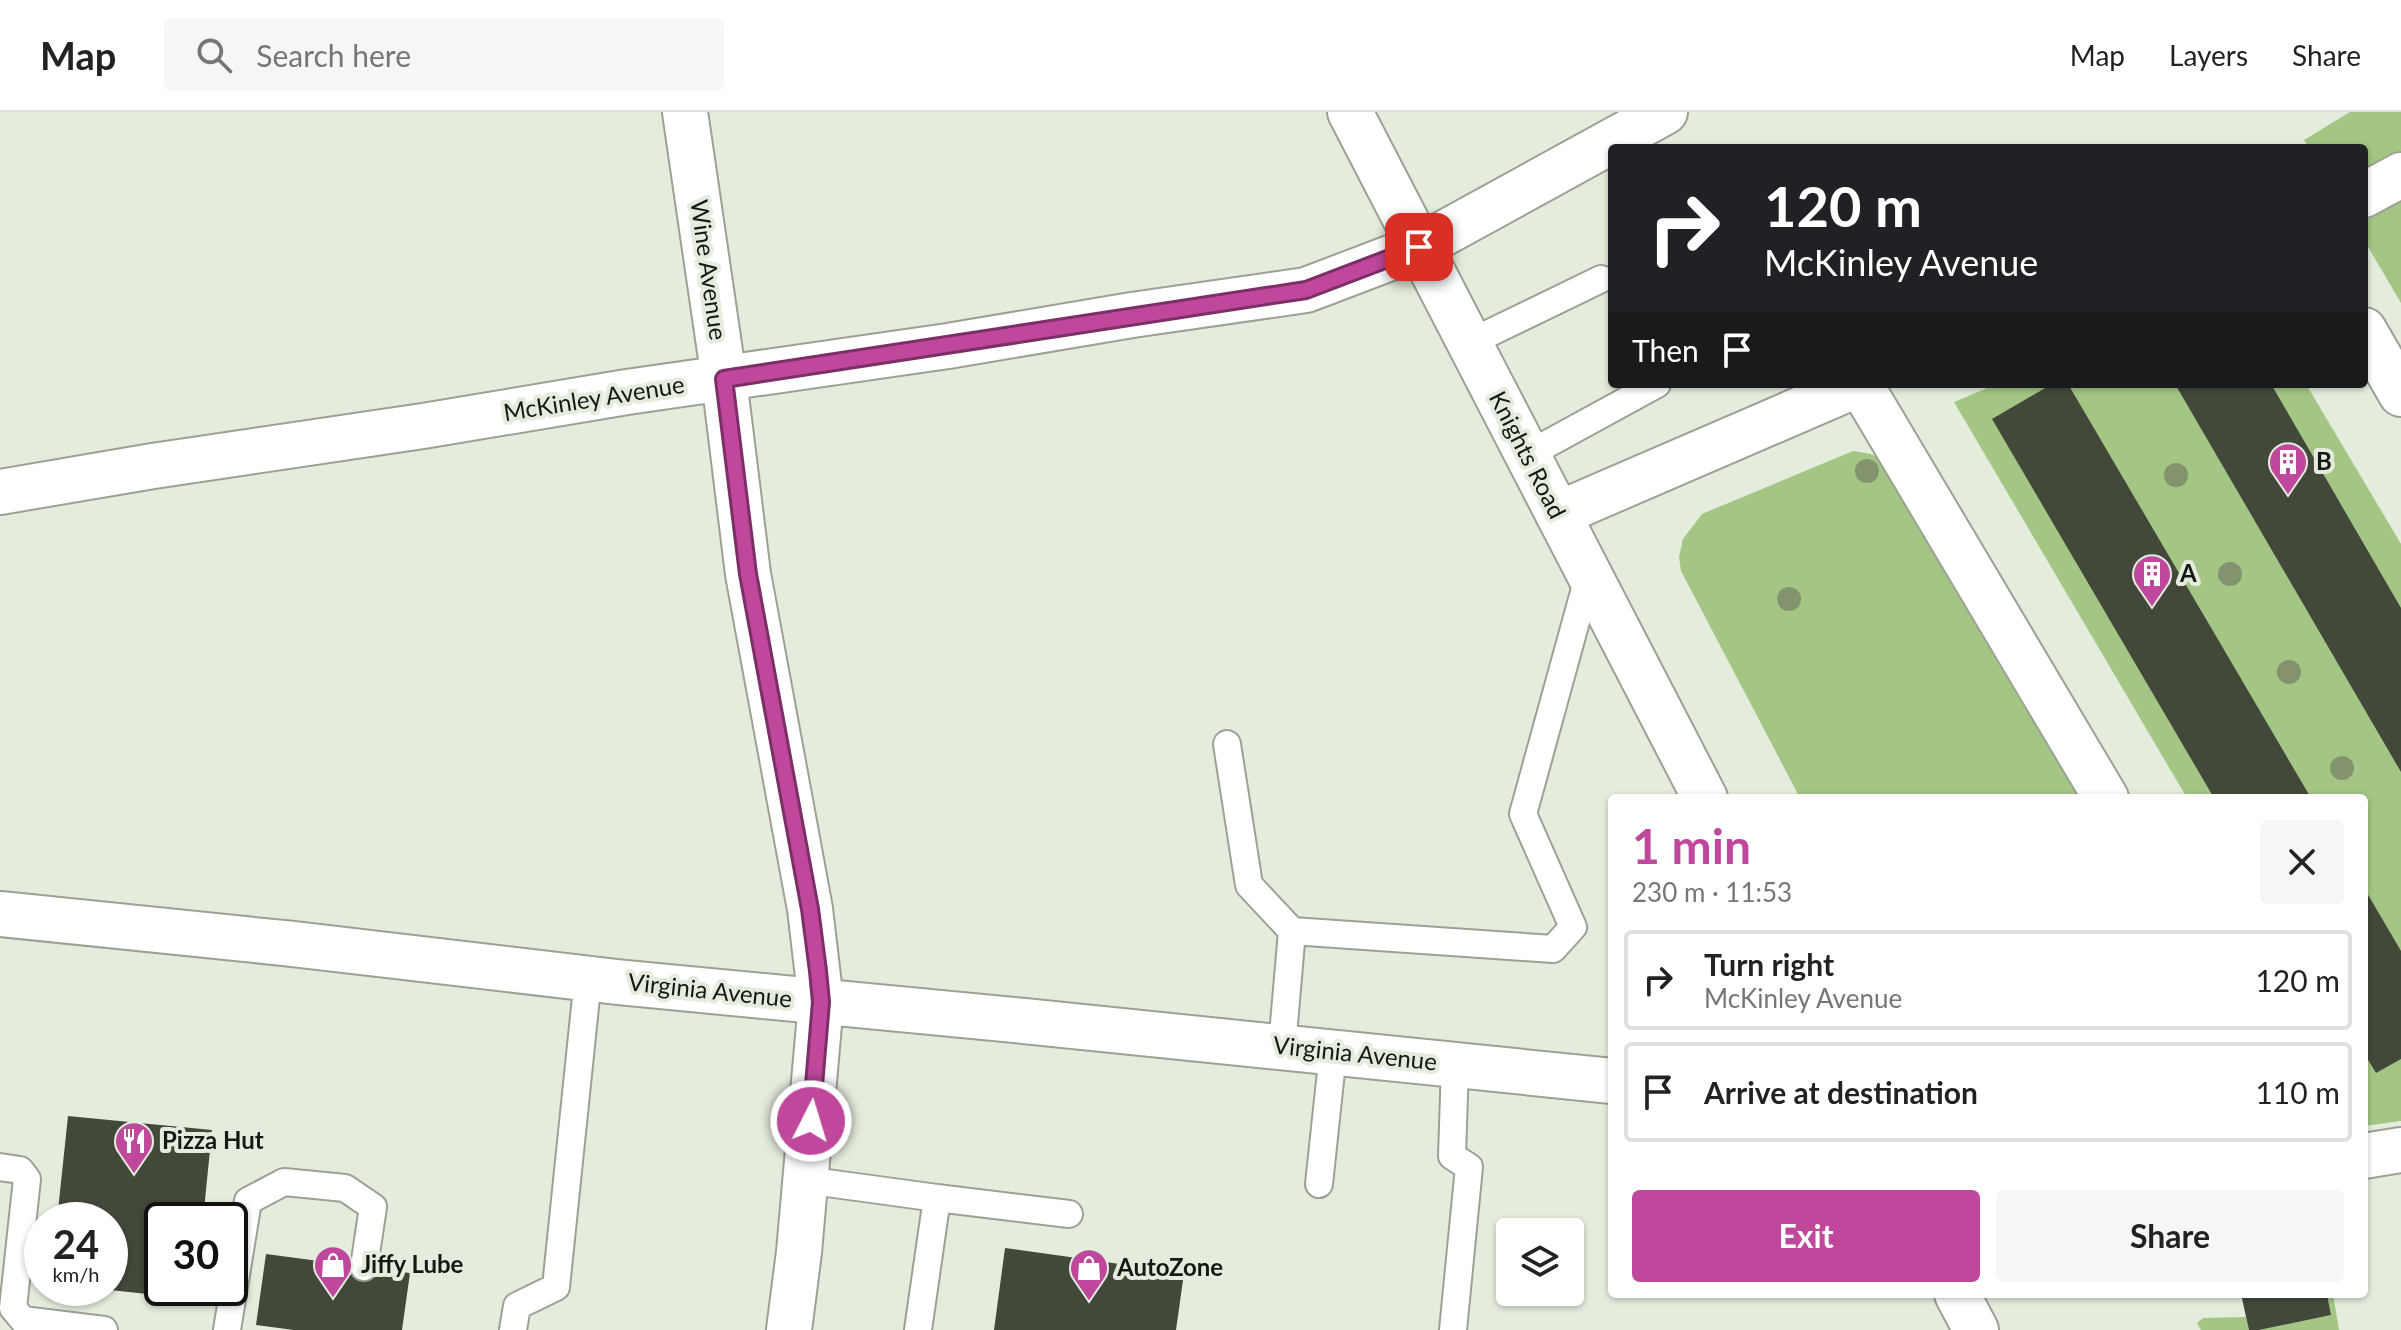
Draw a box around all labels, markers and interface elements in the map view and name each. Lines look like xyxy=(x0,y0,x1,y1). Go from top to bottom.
search box xyxy=(164,19,724,91)
text: Map xyxy=(40,32,116,78)
icon: search xyxy=(192,33,236,77)
text: Search here xyxy=(256,37,411,73)
text: Map xyxy=(2070,38,2125,72)
text: Layers xyxy=(2169,38,2248,72)
text: Share xyxy=(2292,38,2361,72)
text: 120 m xyxy=(1764,172,1922,239)
icon: right xyxy=(1632,176,1736,280)
street label: Wine Avenue xyxy=(685,198,734,342)
pin xyxy=(1385,213,1453,281)
icon: arrive xyxy=(1397,225,1441,269)
text: McKinley Avenue xyxy=(1764,240,2038,284)
icon: arrive xyxy=(1715,328,1759,372)
text: Then xyxy=(1632,332,1699,368)
street label: McKinley Avenue xyxy=(501,369,686,426)
street label: Knights Road xyxy=(1484,386,1573,523)
building icon: B xyxy=(2267,441,2309,496)
place label: B xyxy=(2316,446,2332,475)
building icon: A xyxy=(2131,553,2173,608)
place label: A xyxy=(2179,558,2197,587)
text: 1 min xyxy=(1632,817,1751,874)
button: close xyxy=(2260,820,2344,904)
text: 230 m · 11:53 xyxy=(1632,876,1792,908)
text: Turn right xyxy=(1704,946,1834,982)
icon: right xyxy=(1636,958,1680,1002)
text: 120 m xyxy=(2255,962,2340,998)
street label: Virginia Avenue xyxy=(627,966,794,1013)
text: McKinley Avenue xyxy=(1704,982,1902,1014)
street label: Virginia Avenue xyxy=(1272,1029,1439,1076)
icon: arrive xyxy=(1636,1070,1680,1114)
text: Arrive at destination xyxy=(1704,1074,1978,1110)
text: 110 m xyxy=(2255,1074,2340,1110)
position arrow xyxy=(769,1079,853,1163)
restaurant icon: Pizza Hut xyxy=(113,1120,155,1175)
place label: Pizza Hut xyxy=(162,1125,264,1154)
button: Exit xyxy=(1632,1190,1980,1282)
button: Share xyxy=(1996,1190,2344,1282)
speed limit sign: 30 xyxy=(144,1202,248,1306)
map controls xyxy=(1496,1218,1584,1306)
button: layers xyxy=(1496,1218,1584,1306)
text: 24 xyxy=(53,1220,99,1268)
shop icon: Jiffy Lube xyxy=(312,1244,354,1299)
shop icon: AutoZone xyxy=(1068,1247,1110,1302)
place label: Jiffy Lube xyxy=(361,1249,464,1278)
place label: AutoZone xyxy=(1116,1252,1223,1281)
text: km/h xyxy=(53,1262,99,1286)

